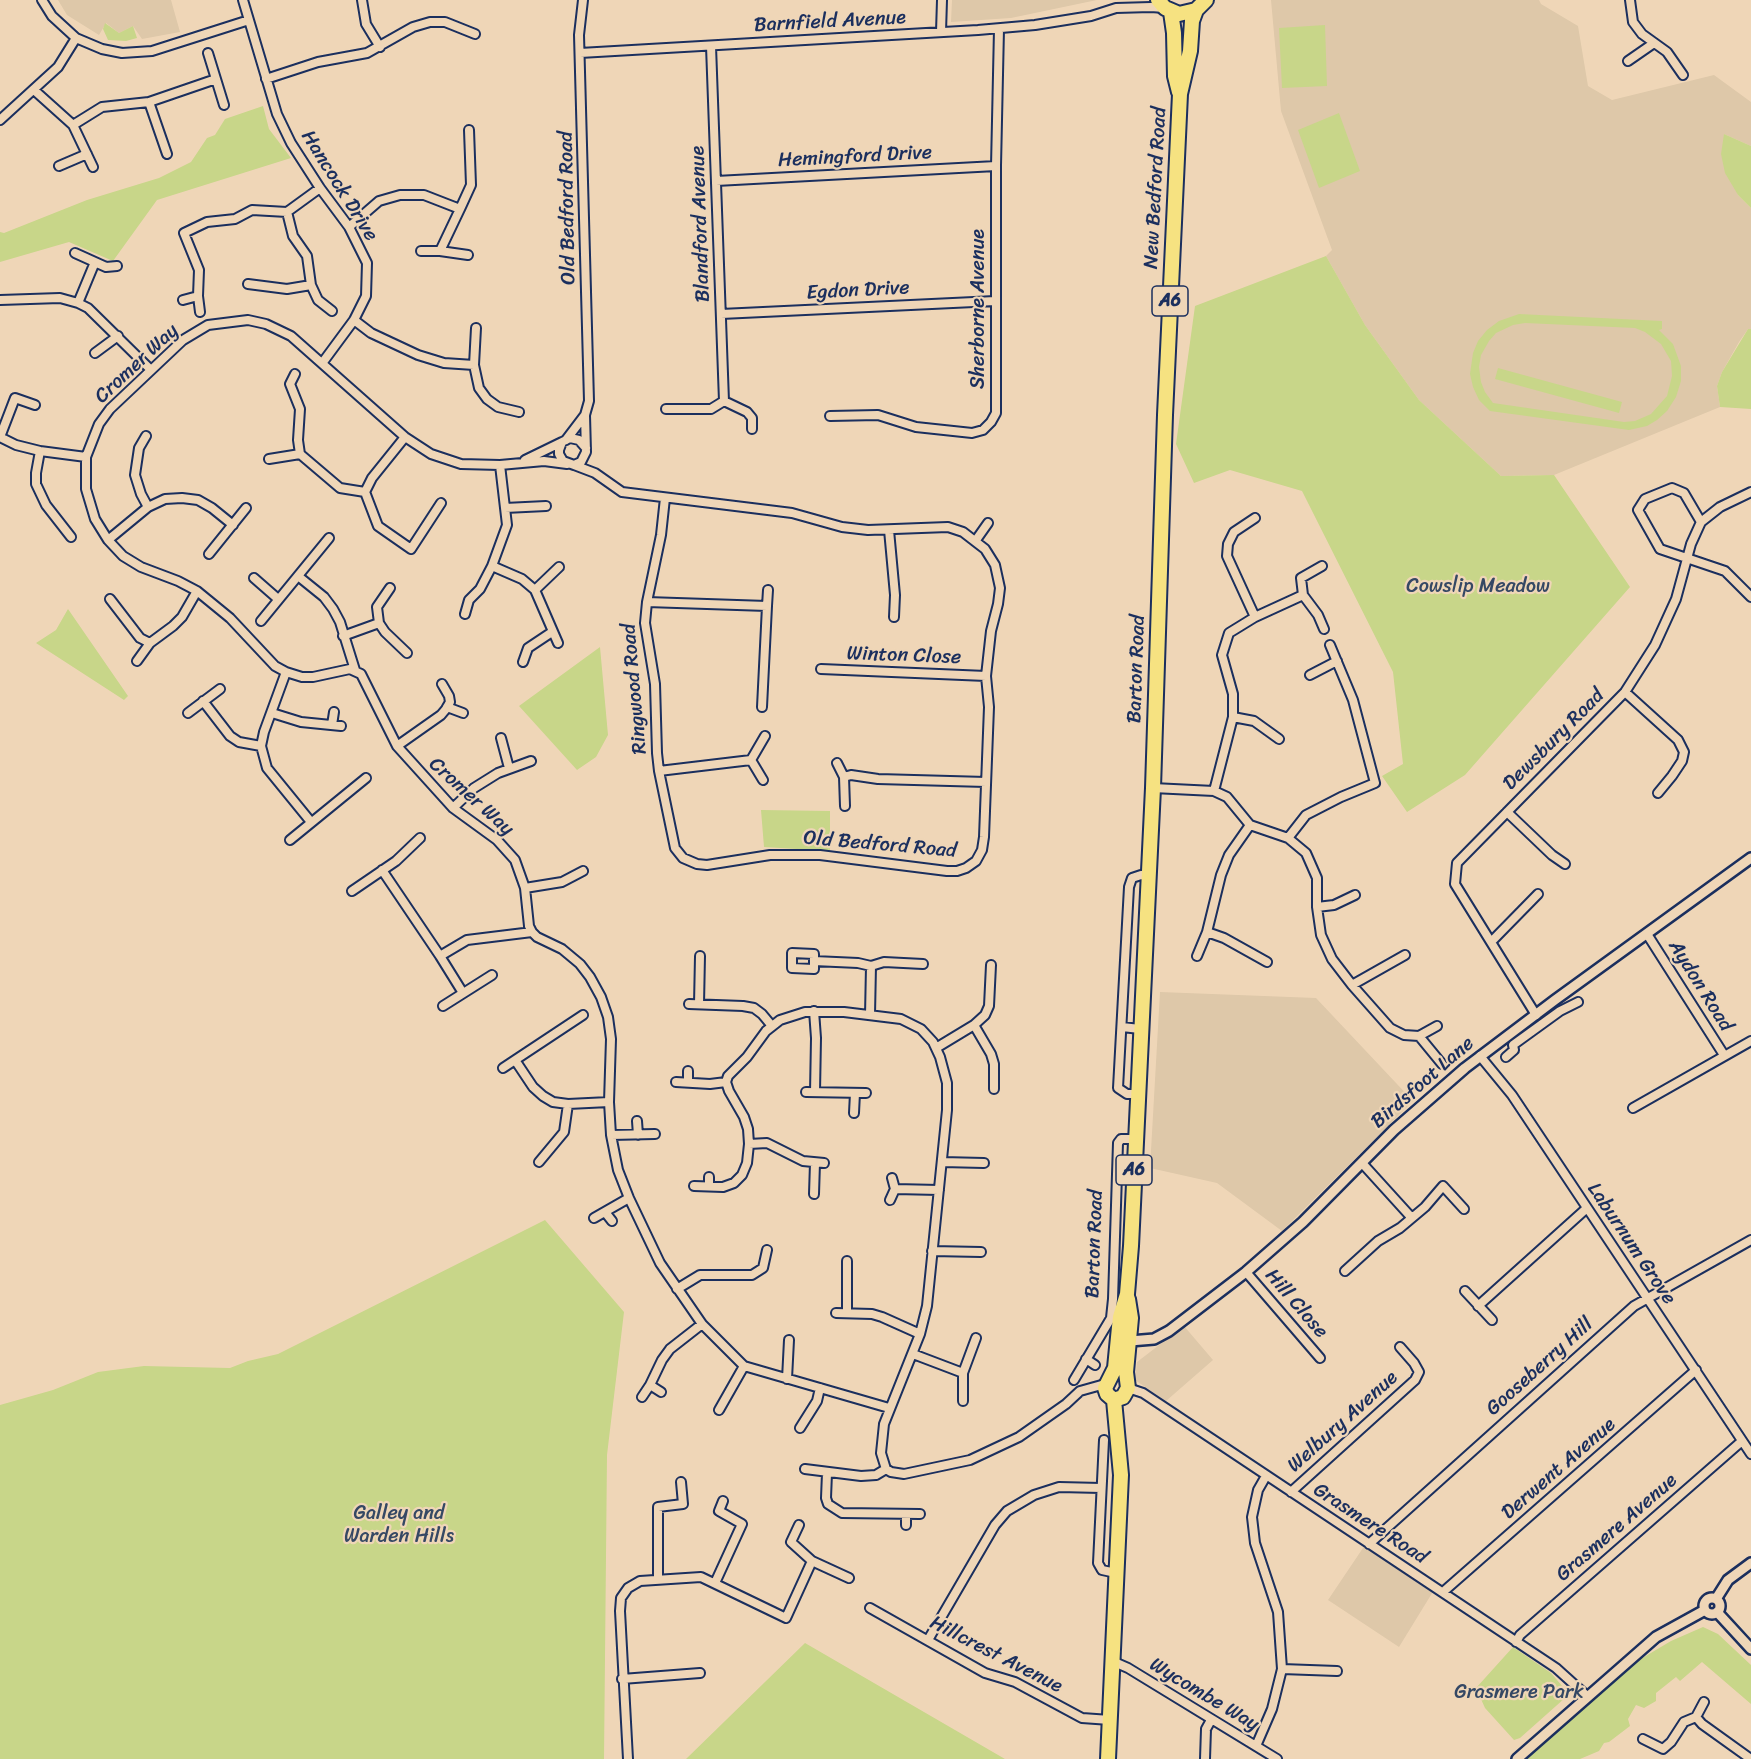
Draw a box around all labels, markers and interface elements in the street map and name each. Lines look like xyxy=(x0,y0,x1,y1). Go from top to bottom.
street label: Barnfield Avenue xyxy=(753,6,907,38)
street label: New Bedford Road xyxy=(1140,106,1172,270)
street label: Hancock Drive xyxy=(295,126,383,246)
street label: Old Bedford Road xyxy=(555,131,581,285)
street label: Hemingford Drive xyxy=(777,141,933,173)
street label: Blandford Avenue xyxy=(686,145,716,303)
street label: Sherborne Avenue xyxy=(967,229,991,389)
street label: Egdon Drive xyxy=(806,276,910,306)
road number: A6 xyxy=(1152,286,1188,316)
street label: Cromer Way xyxy=(90,319,184,409)
park label: Cowslip Meadow xyxy=(1406,575,1550,599)
street label: Barton Road xyxy=(1123,614,1151,724)
street label: Ringwood Road xyxy=(617,623,653,755)
street label: Winton Close xyxy=(846,642,962,670)
street label: Dewsbury Road xyxy=(1498,684,1610,796)
street label: Cromer Way xyxy=(424,753,518,841)
street label: Old Bedford Road xyxy=(802,826,958,864)
street label: Aydon Road xyxy=(1662,936,1738,1036)
street label: Birdsfoot Lane xyxy=(1367,1032,1479,1134)
road number: A6 xyxy=(1116,1155,1152,1185)
street label: Laburnum Grove xyxy=(1581,1179,1681,1309)
street label: Barton Road xyxy=(1081,1189,1109,1299)
street label: Hill Close xyxy=(1259,1264,1333,1344)
street label: Gooseberry Hill xyxy=(1482,1313,1598,1421)
street label: Welbury Avenue xyxy=(1283,1366,1403,1478)
street label: Derwent Avenue xyxy=(1497,1413,1621,1525)
street label: Grasmere Avenue xyxy=(1552,1469,1682,1587)
street label: Grasmere Road xyxy=(1308,1478,1432,1570)
park label: Galley and Warden Hills xyxy=(344,1502,454,1549)
street label: Hillcrest Avenue xyxy=(926,1611,1066,1699)
street label: Wycombe Way xyxy=(1145,1653,1263,1737)
park label: Grasmere Park xyxy=(1454,1681,1584,1705)

